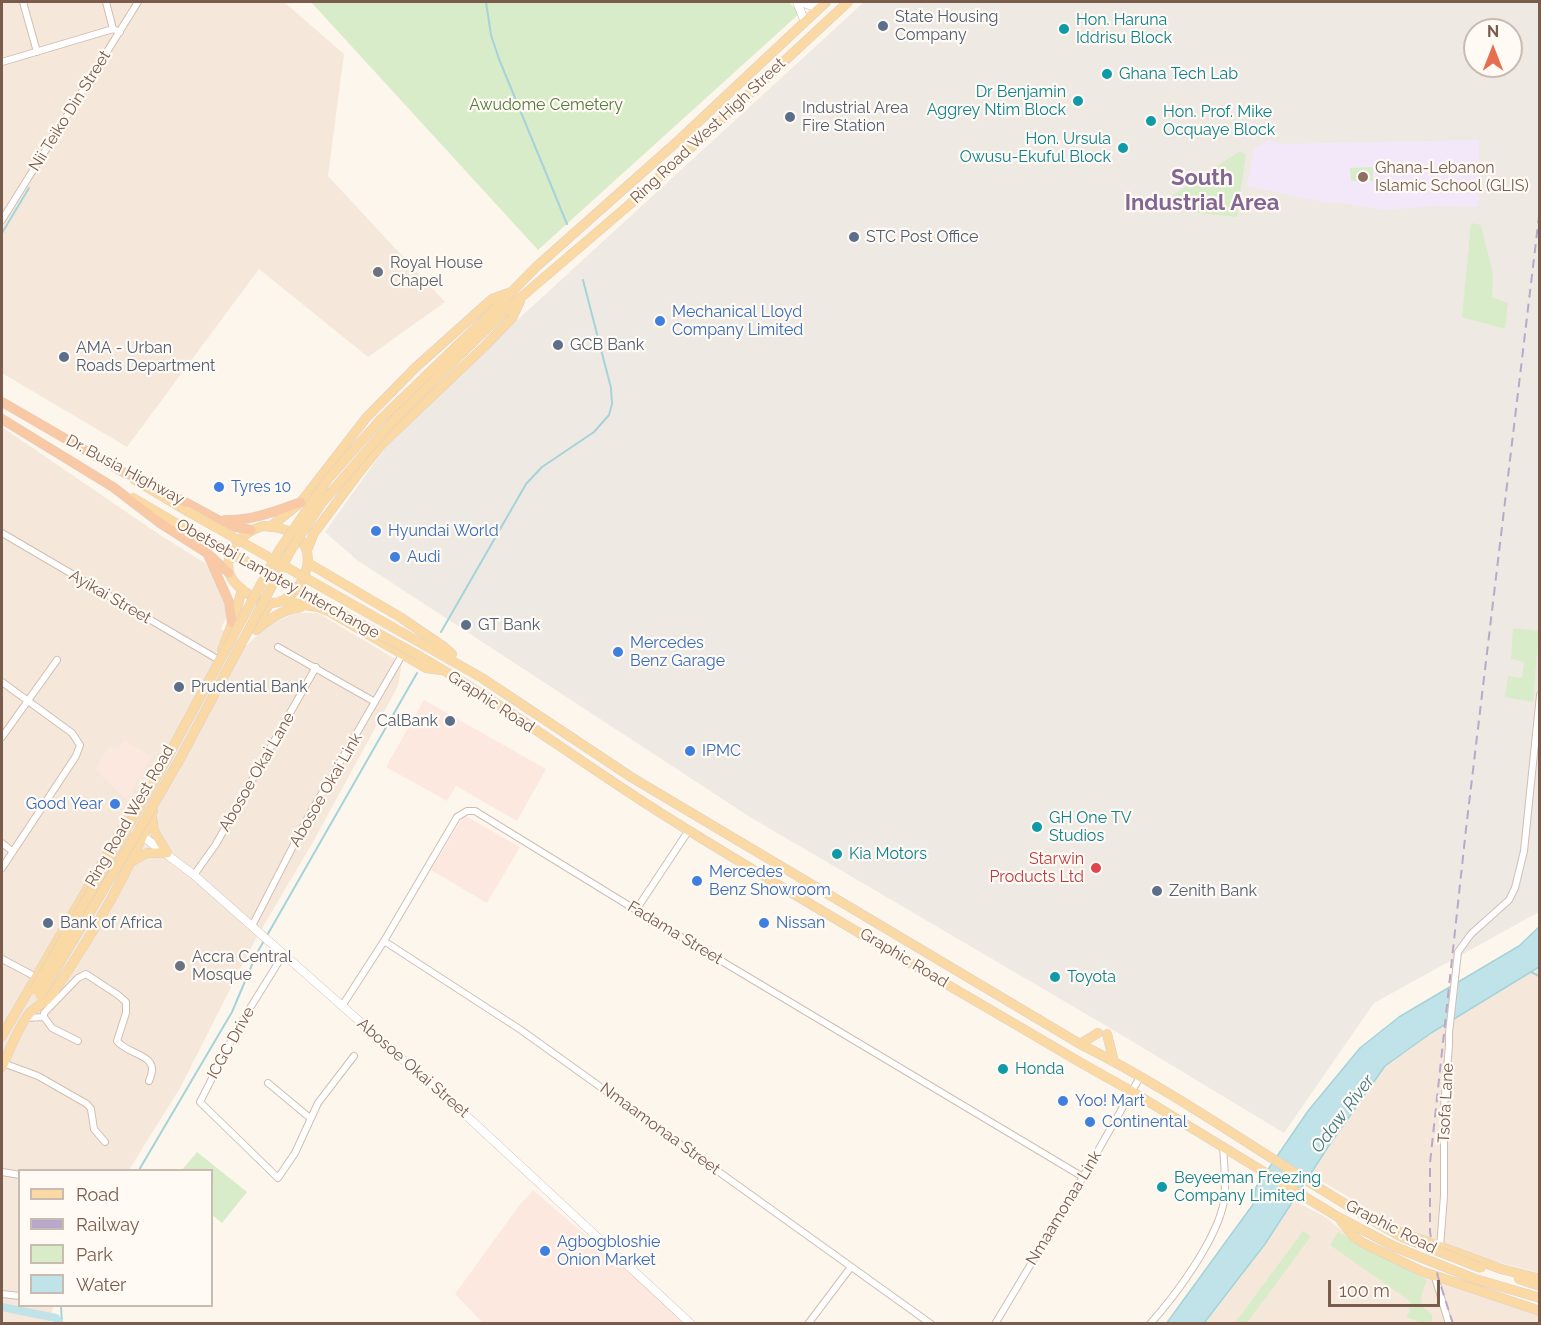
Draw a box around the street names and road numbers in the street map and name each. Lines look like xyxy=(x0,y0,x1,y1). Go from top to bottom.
street label: Nii Teiko Din Street xyxy=(25,47,115,175)
street label: Ring Road West High Street xyxy=(627,54,789,208)
street label: Dr. Busia Highway xyxy=(63,431,187,509)
street label: Obetsebi Lamptey Interchange xyxy=(173,515,383,643)
street label: Ayikai Street xyxy=(66,566,154,628)
street label: Graphic Road xyxy=(444,667,538,737)
street label: Abosoe Okai Lane xyxy=(215,709,299,835)
street label: Abosoe Okai Link xyxy=(286,730,366,850)
street label: Ring Road West Road xyxy=(82,742,178,890)
street label: Fadama Street xyxy=(624,897,726,969)
street label: Graphic Road xyxy=(856,924,952,992)
street label: ICGC Drive xyxy=(203,1004,259,1082)
street label: Abosoe Okai Street xyxy=(353,1014,473,1122)
street label: Tsofa Lane xyxy=(1434,1063,1458,1143)
street label: Nmaamonaa Street xyxy=(596,1079,724,1179)
street label: Nmaamonaa Link xyxy=(1022,1147,1106,1269)
street label: Graphic Road xyxy=(1342,1196,1440,1258)

